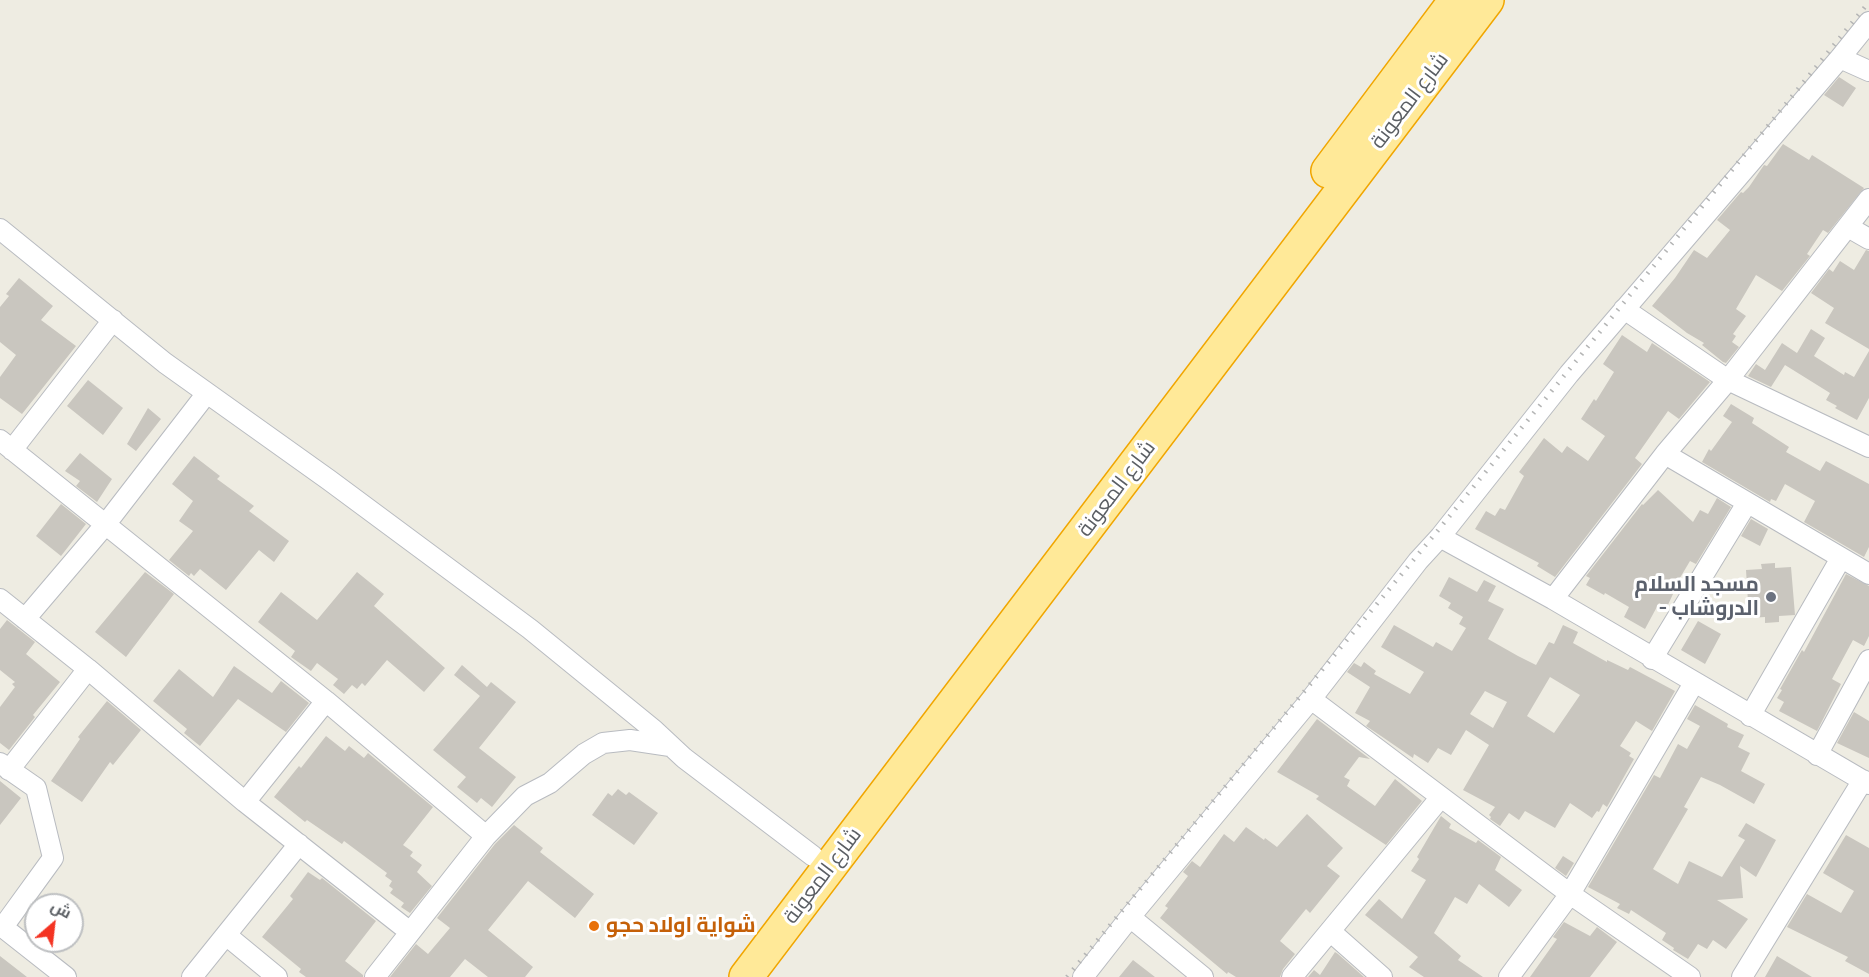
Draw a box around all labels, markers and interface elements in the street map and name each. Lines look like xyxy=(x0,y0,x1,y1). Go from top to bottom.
street label: شارع المعونة xyxy=(1366,48,1454,154)
street label: شارع المعونة xyxy=(1073,436,1161,542)
place label: مسجد السلام - الدروشاب xyxy=(1634,572,1759,622)
marker: مسجد السلام - الدروشاب xyxy=(1764,590,1778,604)
street label: شارع المعونة xyxy=(779,823,867,929)
north arrow xyxy=(24,893,84,953)
text: ش xyxy=(47,894,76,923)
place label: شواية اولاد حجو xyxy=(606,913,756,939)
marker: شواية اولاد حجو xyxy=(587,919,601,933)

